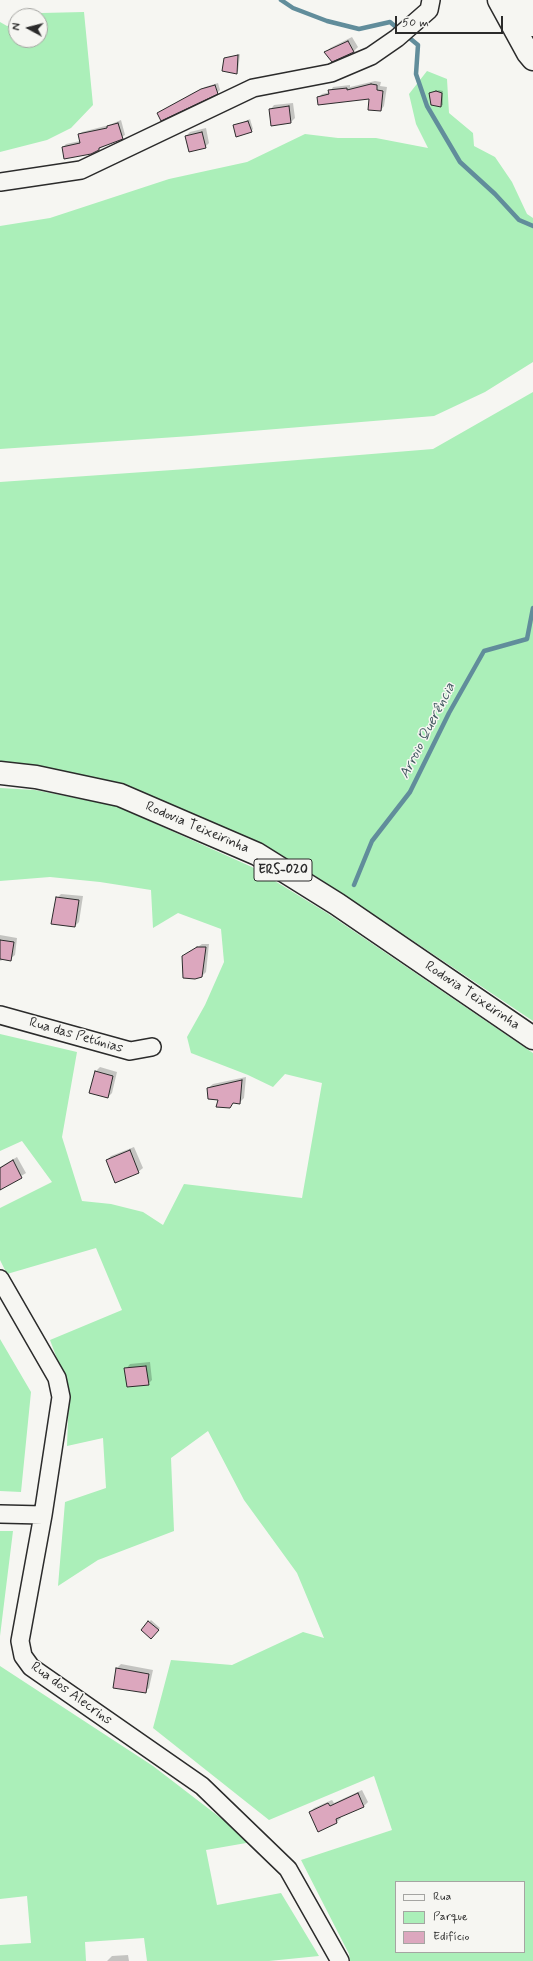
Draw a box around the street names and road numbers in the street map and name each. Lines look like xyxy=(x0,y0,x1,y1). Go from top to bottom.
street label: Rodovia Teixeirinha xyxy=(143,799,251,857)
road number: ERS-020 xyxy=(254,859,312,881)
street label: Rodovia Teixeirinha xyxy=(421,958,523,1034)
street label: Rua das Petúnias xyxy=(27,1015,125,1057)
street label: Rua dos Alecrins xyxy=(27,1659,115,1729)

